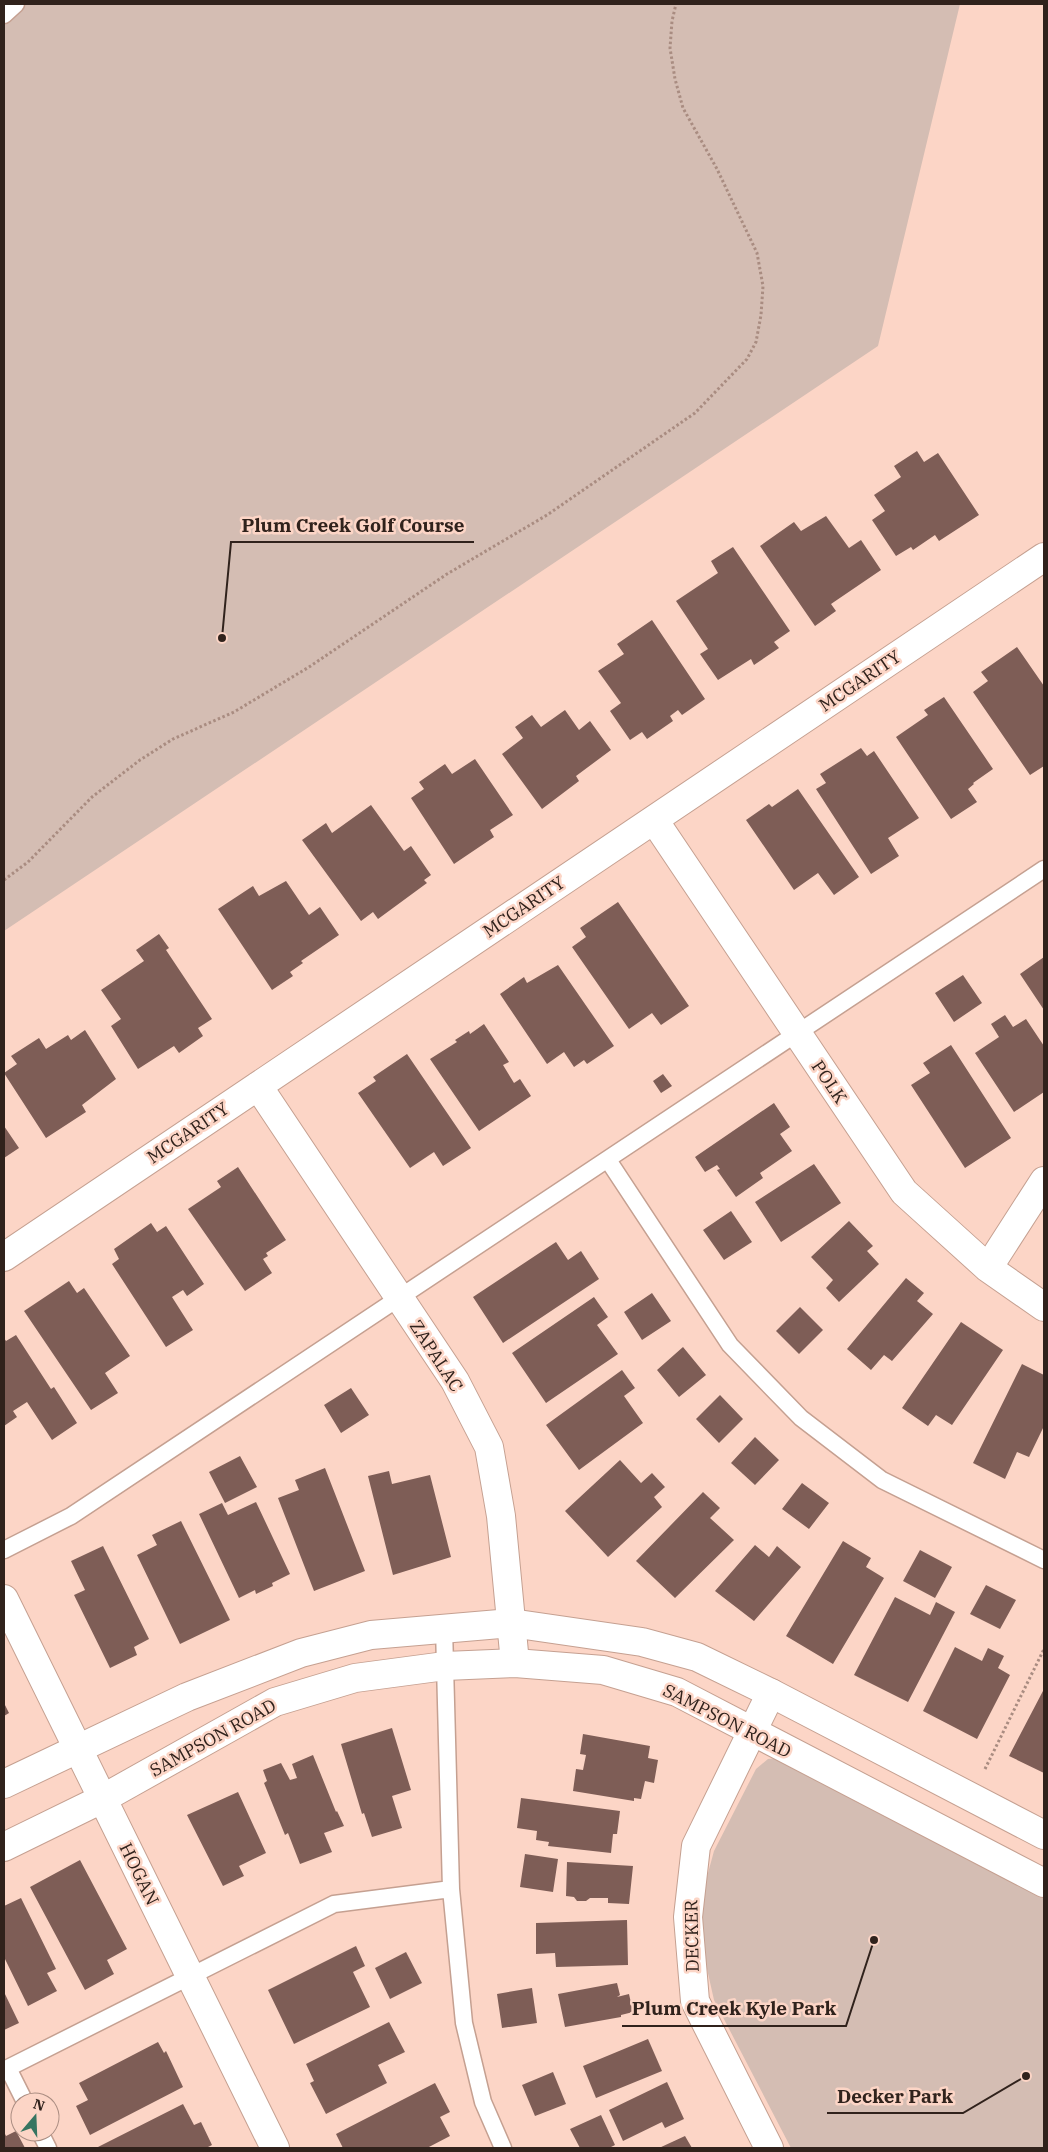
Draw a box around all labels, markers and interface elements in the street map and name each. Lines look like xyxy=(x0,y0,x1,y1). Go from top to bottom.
callout: Plum Creek Golf Course xyxy=(231,508,474,542)
text: Plum Creek Golf Course xyxy=(241,513,465,537)
street label: MCGARITY xyxy=(814,644,906,716)
street label: MCGARITY xyxy=(478,870,570,942)
street label: POLK xyxy=(807,1056,852,1108)
street label: MCGARITY xyxy=(142,1096,234,1168)
street label: ZAPALAC xyxy=(405,1315,468,1396)
street label: SAMPSON ROAD xyxy=(659,1678,795,1763)
street label: SAMPSON ROAD xyxy=(146,1693,280,1782)
street label: HOGAN xyxy=(115,1839,164,1909)
street label: DECKER xyxy=(679,1900,704,1972)
callout: Plum Creek Kyle Park xyxy=(622,1992,846,2026)
text: Plum Creek Kyle Park xyxy=(632,1996,836,2020)
callout: Decker Park xyxy=(827,2079,963,2113)
text: Decker Park xyxy=(837,2084,953,2108)
north arrow xyxy=(10,2092,60,2142)
text: N xyxy=(31,2094,47,2115)

